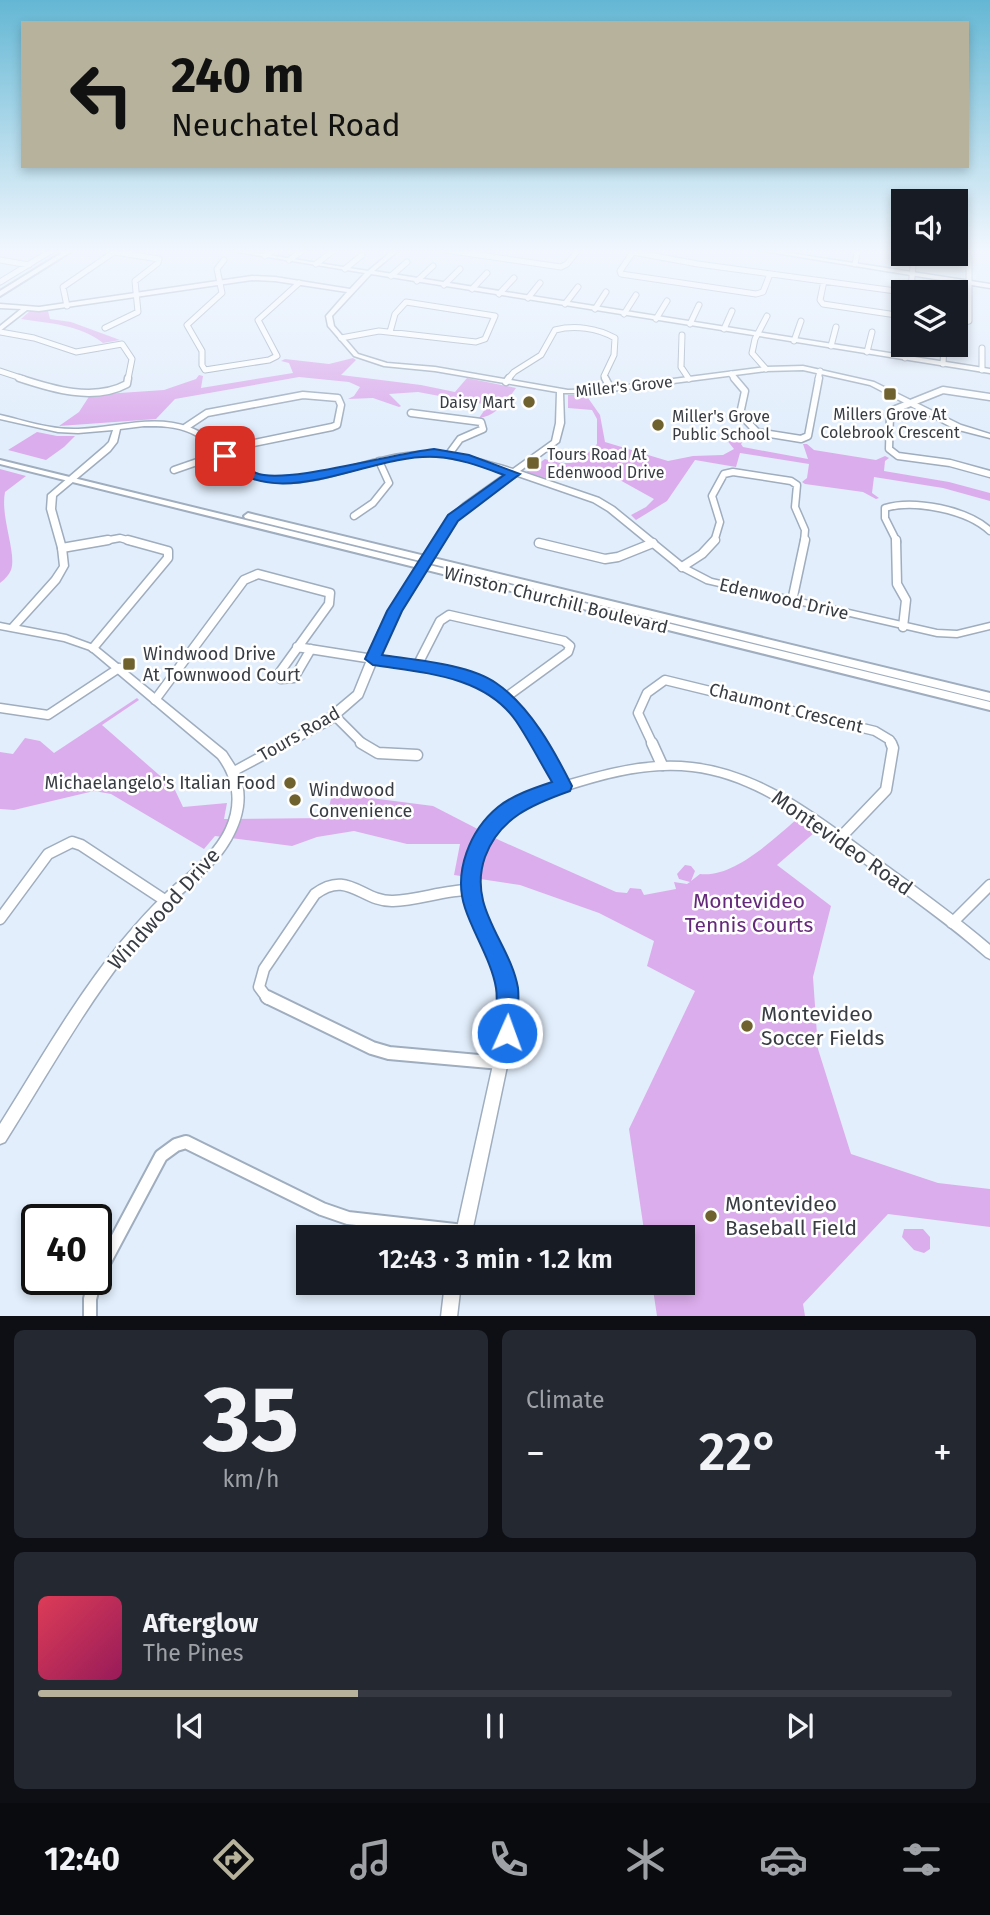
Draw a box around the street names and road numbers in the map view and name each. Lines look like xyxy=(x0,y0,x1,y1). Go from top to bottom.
street label: Miller's Grove xyxy=(574,372,674,401)
street label: Winston Churchill Boulevard xyxy=(442,561,670,639)
street label: Edenwood Drive xyxy=(717,573,851,625)
street label: Chaumont Crescent xyxy=(707,678,866,738)
street label: Tours Road xyxy=(254,702,344,766)
street label: Montevideo Road xyxy=(767,785,917,901)
street label: Windwood Drive xyxy=(102,843,226,975)

